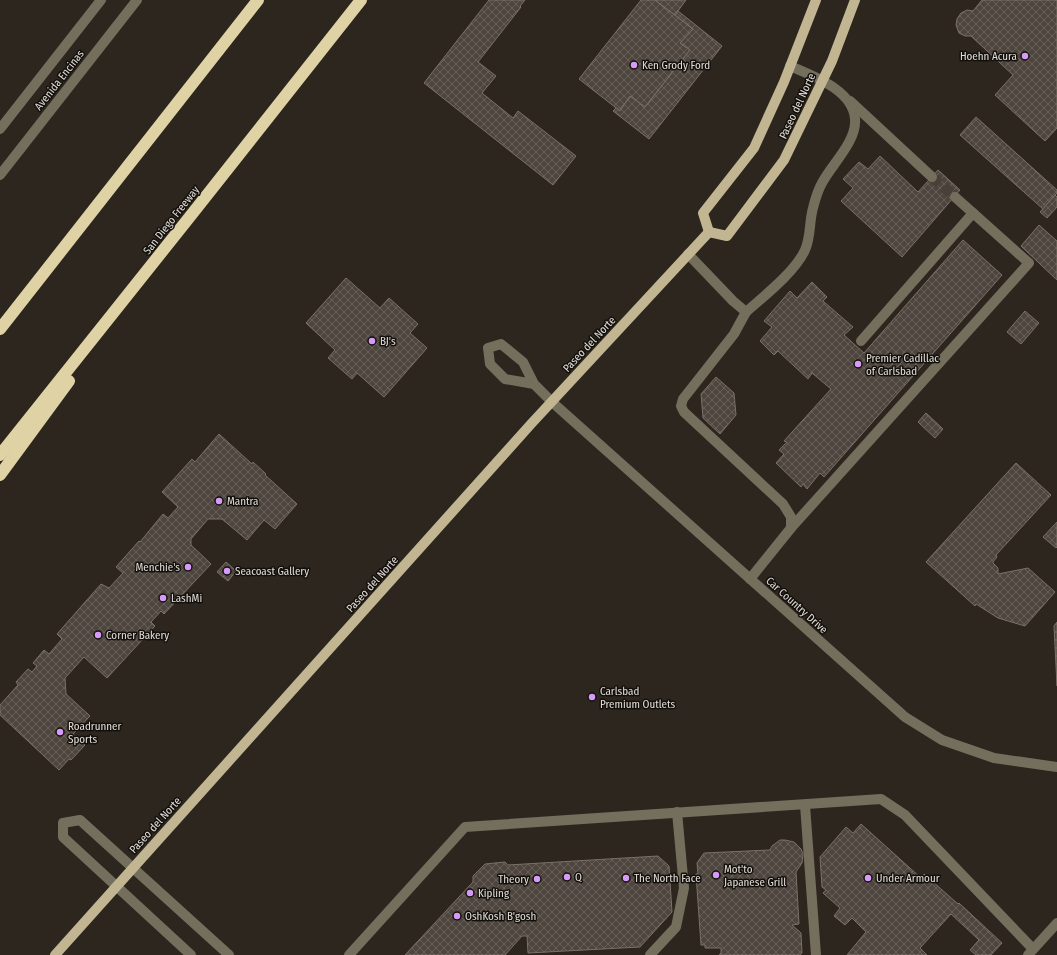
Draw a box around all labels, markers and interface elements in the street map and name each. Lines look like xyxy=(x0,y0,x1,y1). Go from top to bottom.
street label: Avenida Encinas xyxy=(32,47,87,113)
place label: Hoehn Acura xyxy=(960,50,1017,63)
marker: Hoehn Acura xyxy=(1020,51,1030,61)
place label: Ken Grody Ford xyxy=(642,59,710,72)
marker: Ken Grody Ford xyxy=(629,60,639,70)
street label: Paseo del Norte xyxy=(777,71,818,141)
street label: San Diego Freeway xyxy=(141,183,202,257)
street label: Paseo del Norte xyxy=(560,314,618,375)
place label: BJ's xyxy=(380,335,396,348)
marker: BJ's xyxy=(367,336,377,346)
place label: Premier Cadillac of Carlsbad xyxy=(866,352,939,378)
marker: Premier Cadillac of Carlsbad xyxy=(853,359,863,369)
place label: Mantra xyxy=(227,495,259,508)
marker: Mantra xyxy=(214,496,224,506)
street label: Paseo del Norte xyxy=(344,554,401,615)
place label: Menchie's xyxy=(136,561,180,574)
marker: Menchie's xyxy=(183,562,193,572)
place label: Seacoast Gallery xyxy=(235,565,309,578)
marker: Seacoast Gallery xyxy=(222,566,232,576)
street label: Car Country Drive xyxy=(763,574,830,636)
place label: LashMi xyxy=(171,592,202,605)
marker: LashMi xyxy=(158,593,168,603)
place label: Corner Bakery xyxy=(106,629,169,642)
marker: Corner Bakery xyxy=(93,630,103,640)
place label: Carlsbad Premium Outlets xyxy=(600,685,676,711)
marker: Carlsbad Premium Outlets xyxy=(587,692,597,702)
place label: Roadrunner Sports xyxy=(68,720,121,746)
marker: Roadrunner Sports xyxy=(55,727,65,737)
street label: Paseo del Norte xyxy=(127,795,184,856)
place label: Mot'to Japanese Grill xyxy=(724,863,786,889)
marker: Mot'to Japanese Grill xyxy=(711,870,721,880)
place label: Q xyxy=(575,871,582,884)
marker: Q xyxy=(562,872,572,882)
place label: The North Face xyxy=(634,872,701,885)
place label: Under Armour xyxy=(876,872,940,885)
place label: Theory xyxy=(498,873,529,886)
marker: The North Face xyxy=(621,873,631,883)
marker: Under Armour xyxy=(863,873,873,883)
marker: Theory xyxy=(532,874,542,884)
place label: Kipling xyxy=(478,887,510,900)
marker: Kipling xyxy=(465,888,475,898)
place label: OshKosh B'gosh xyxy=(465,910,536,923)
marker: OshKosh B'gosh xyxy=(452,911,462,921)

